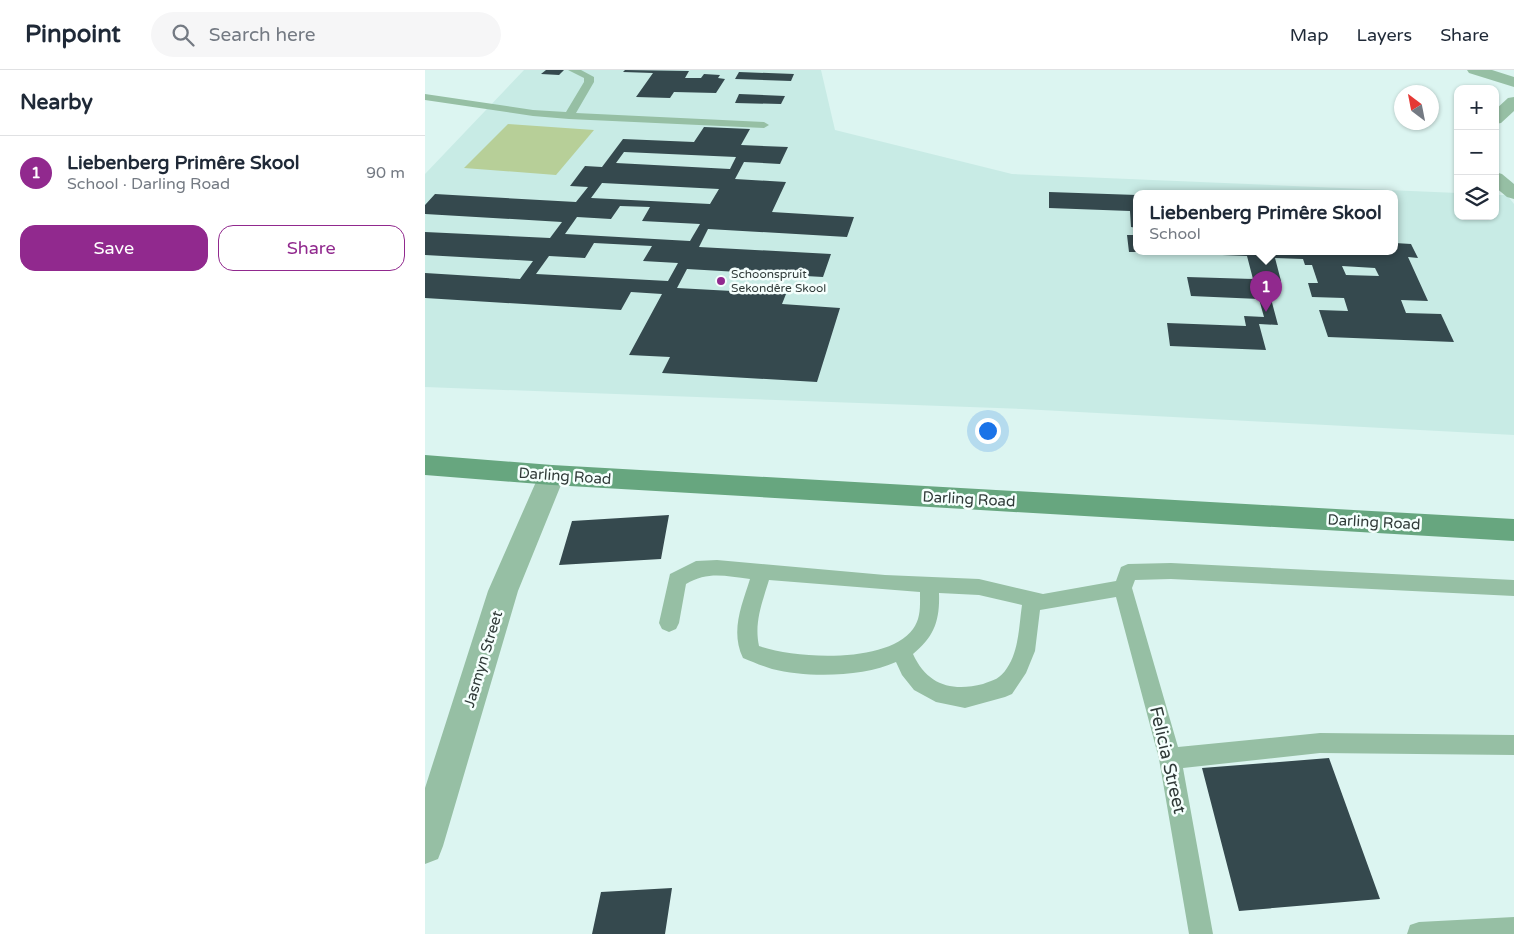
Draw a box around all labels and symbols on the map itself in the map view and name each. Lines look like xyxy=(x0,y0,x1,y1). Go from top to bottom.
north arrow xyxy=(1394,85,1439,130)
place label: Schoonspruit Sekondêre Skool xyxy=(731,267,826,295)
pin: 1 xyxy=(1250,271,1282,312)
marker: Schoonspruit Sekondêre Skool xyxy=(715,275,727,287)
your location xyxy=(975,418,1001,444)
street label: Darling Road xyxy=(518,464,612,488)
street label: Darling Road xyxy=(922,488,1016,510)
street label: Darling Road xyxy=(1327,511,1421,533)
street label: Jasmyn Street xyxy=(460,608,506,710)
street label: Felicia Street xyxy=(1145,704,1191,816)

